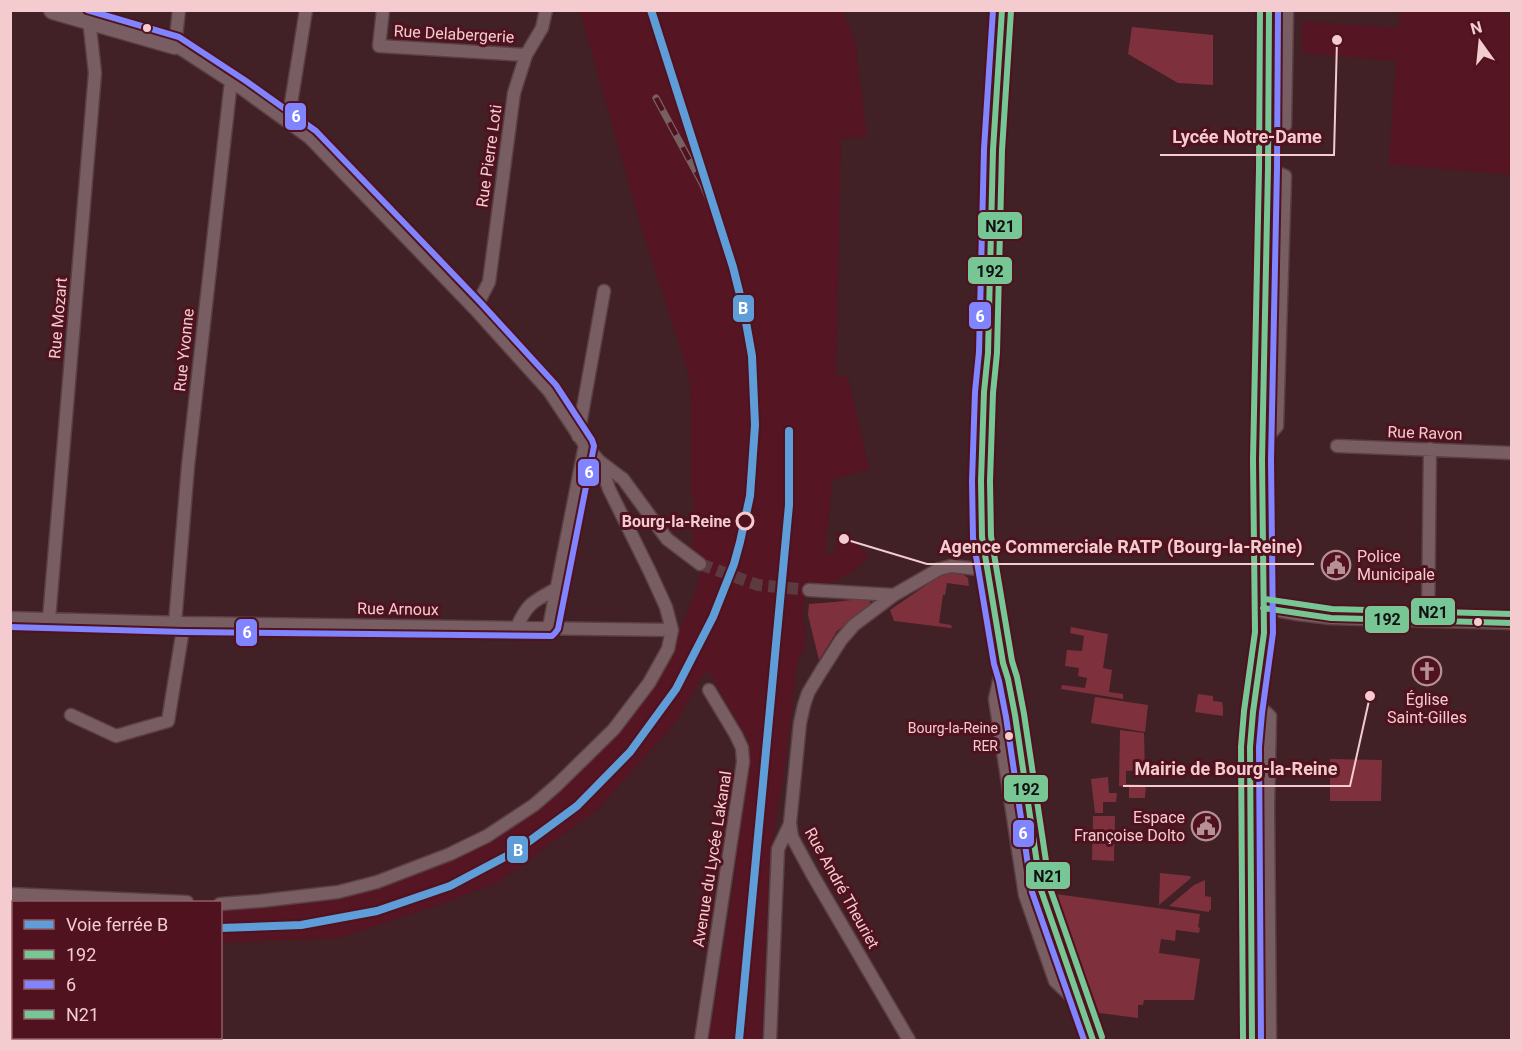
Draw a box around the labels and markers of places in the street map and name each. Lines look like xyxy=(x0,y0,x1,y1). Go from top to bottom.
unlabelled marker xyxy=(141,22,153,34)
callout: Lycée Notre-Dame xyxy=(1160,119,1334,155)
place label: Bourg-la-Reine xyxy=(622,512,731,531)
marker: Bourg-la-Reine xyxy=(736,512,754,530)
callout: Agence Commerciale RATP (Bourg-la-Reine) xyxy=(927,528,1314,564)
place label: Police Municipale xyxy=(1357,547,1435,584)
public building icon: Police Municipale xyxy=(1320,549,1352,581)
unlabelled marker xyxy=(1472,616,1484,628)
church icon: Église Saint-Gilles xyxy=(1411,655,1443,687)
place label: Église Saint-Gilles xyxy=(1387,690,1467,727)
place label: Bourg-la-Reine RER xyxy=(908,720,998,754)
marker: Bourg-la-Reine RER xyxy=(1003,730,1015,742)
callout: Mairie de Bourg-la-Reine xyxy=(1123,750,1350,786)
place label: Espace Françoise Dolto xyxy=(1074,808,1185,845)
public building icon: Espace Françoise Dolto xyxy=(1190,810,1222,842)

